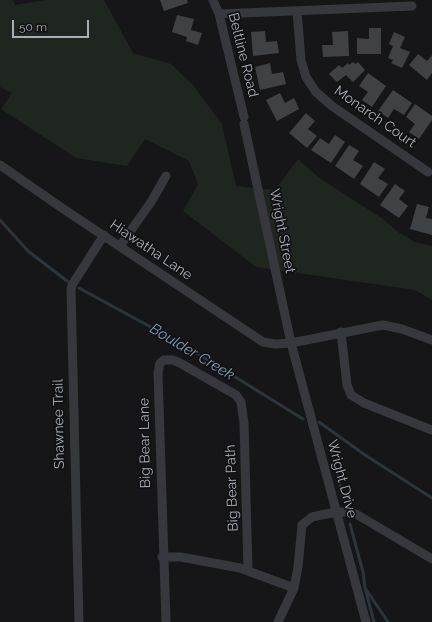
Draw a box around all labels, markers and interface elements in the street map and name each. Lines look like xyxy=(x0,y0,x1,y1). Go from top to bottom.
street label: Beltline Road xyxy=(224,11,262,99)
scale bar xyxy=(14,12,91,38)
text: 50 m xyxy=(19,20,47,34)
street label: Monarch Court xyxy=(331,83,419,151)
street label: Wright Street xyxy=(266,187,298,275)
street label: Hiawatha Lane xyxy=(107,216,195,284)
water label: Boulder Creek xyxy=(146,320,238,384)
street label: Shawnee Trail xyxy=(50,379,68,469)
street label: Big Bear Lane xyxy=(136,398,154,488)
street label: Wright Drive xyxy=(323,438,361,520)
street label: Big Bear Path xyxy=(222,444,242,532)

